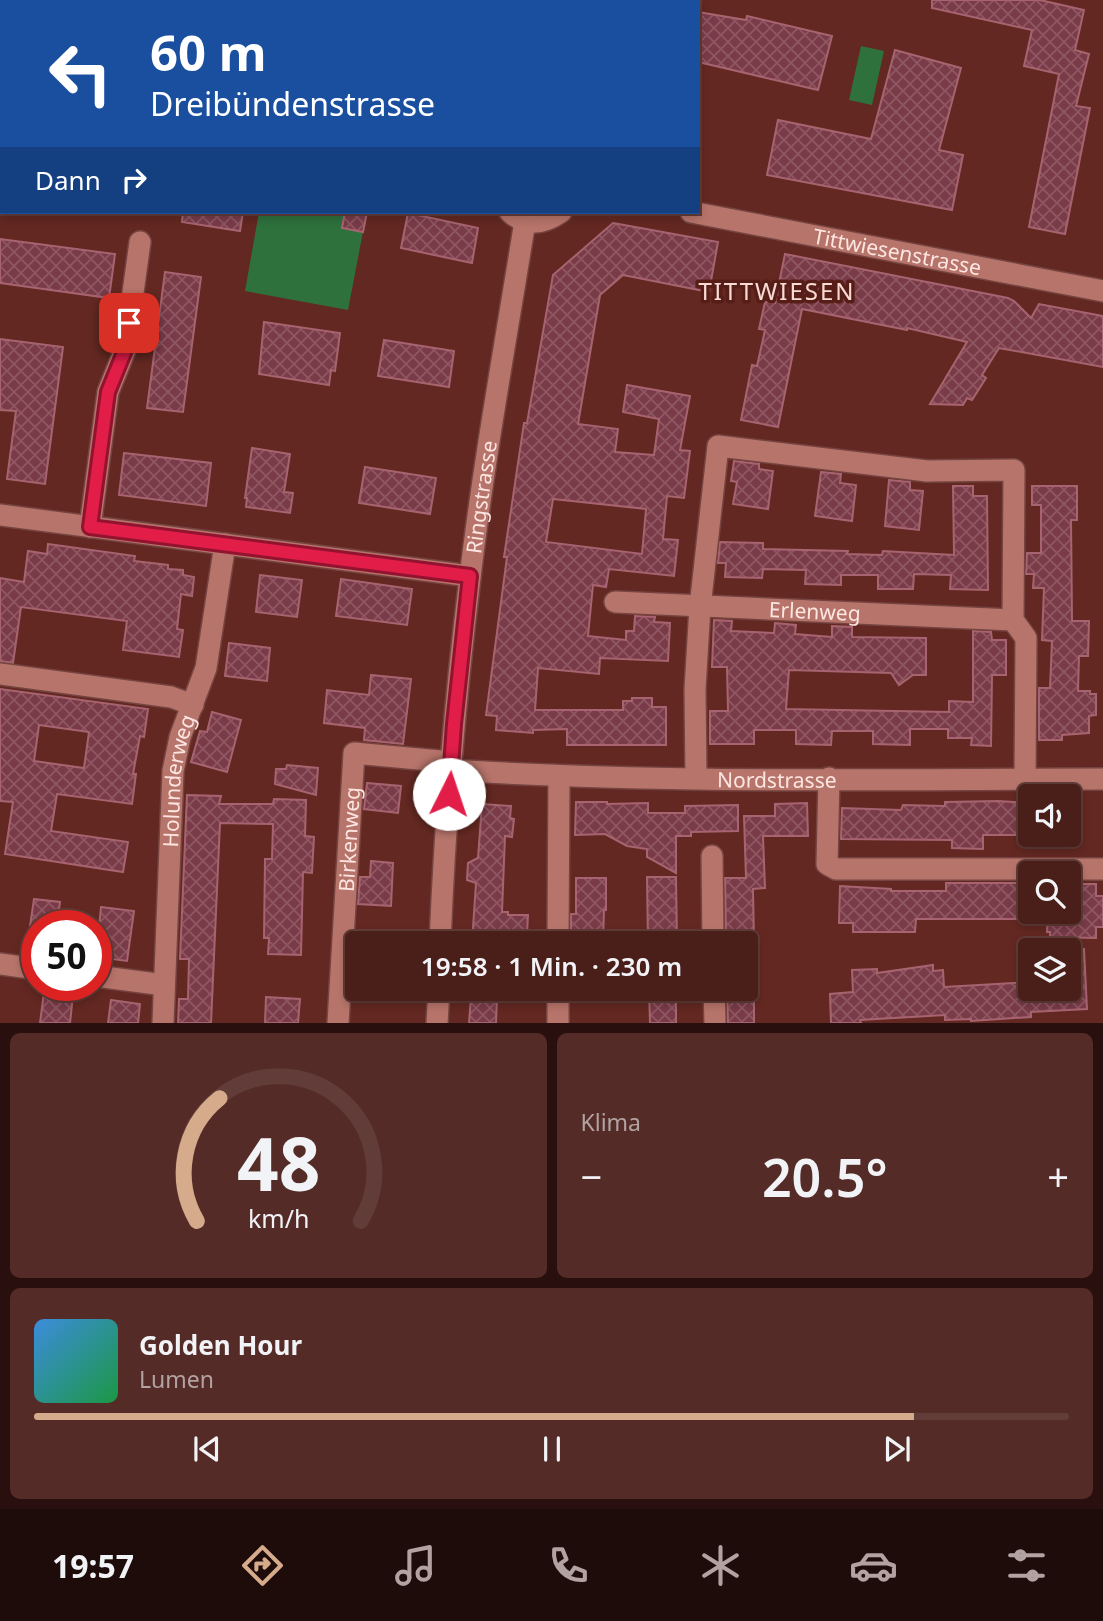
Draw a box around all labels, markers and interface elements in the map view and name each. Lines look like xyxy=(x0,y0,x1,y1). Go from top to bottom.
text: 60 m xyxy=(150,19,267,85)
icon: left xyxy=(35,28,126,119)
text: Dreibündenstrasse xyxy=(150,82,435,125)
icon: right xyxy=(115,161,153,199)
text: Dann xyxy=(35,162,101,198)
street label: Tittwiesenstrasse xyxy=(811,222,984,281)
district label: TITTWIESEN xyxy=(698,274,856,307)
pin xyxy=(99,293,159,353)
icon: arrive xyxy=(110,304,148,342)
street label: Ringstrasse xyxy=(459,439,503,555)
street label: Erlenweg xyxy=(768,595,861,627)
street label: Holunderweg xyxy=(156,710,201,848)
position arrow xyxy=(412,757,486,831)
street label: Nordstrasse xyxy=(717,765,837,794)
map controls xyxy=(1018,784,1081,1001)
button: sound xyxy=(1018,784,1081,847)
street label: Birkenweg xyxy=(332,786,366,893)
button: search xyxy=(1018,861,1081,924)
speed limit sign: 50 xyxy=(21,910,112,1001)
button: layers xyxy=(1018,938,1081,1001)
text: 19:58 · 1 Min. · 230 m xyxy=(421,948,682,984)
text: Klima xyxy=(581,1106,641,1138)
text: 48 xyxy=(237,1114,320,1213)
text: 20.5° xyxy=(762,1141,888,1212)
text: − xyxy=(581,1150,602,1202)
text: + xyxy=(1047,1150,1069,1202)
text: km/h xyxy=(247,1201,309,1235)
text: Golden Hour xyxy=(139,1327,302,1363)
text: Lumen xyxy=(139,1363,214,1395)
icon: previous xyxy=(188,1430,226,1468)
icon: pause xyxy=(533,1430,571,1468)
icon: next xyxy=(878,1430,916,1468)
icon: directions xyxy=(238,1541,287,1590)
icon: music xyxy=(391,1541,440,1590)
icon: phone xyxy=(544,1541,593,1590)
icon: climate xyxy=(696,1541,745,1590)
icon: car xyxy=(849,1541,898,1590)
icon: filters xyxy=(1002,1541,1051,1590)
text: 19:57 xyxy=(52,1544,134,1587)

